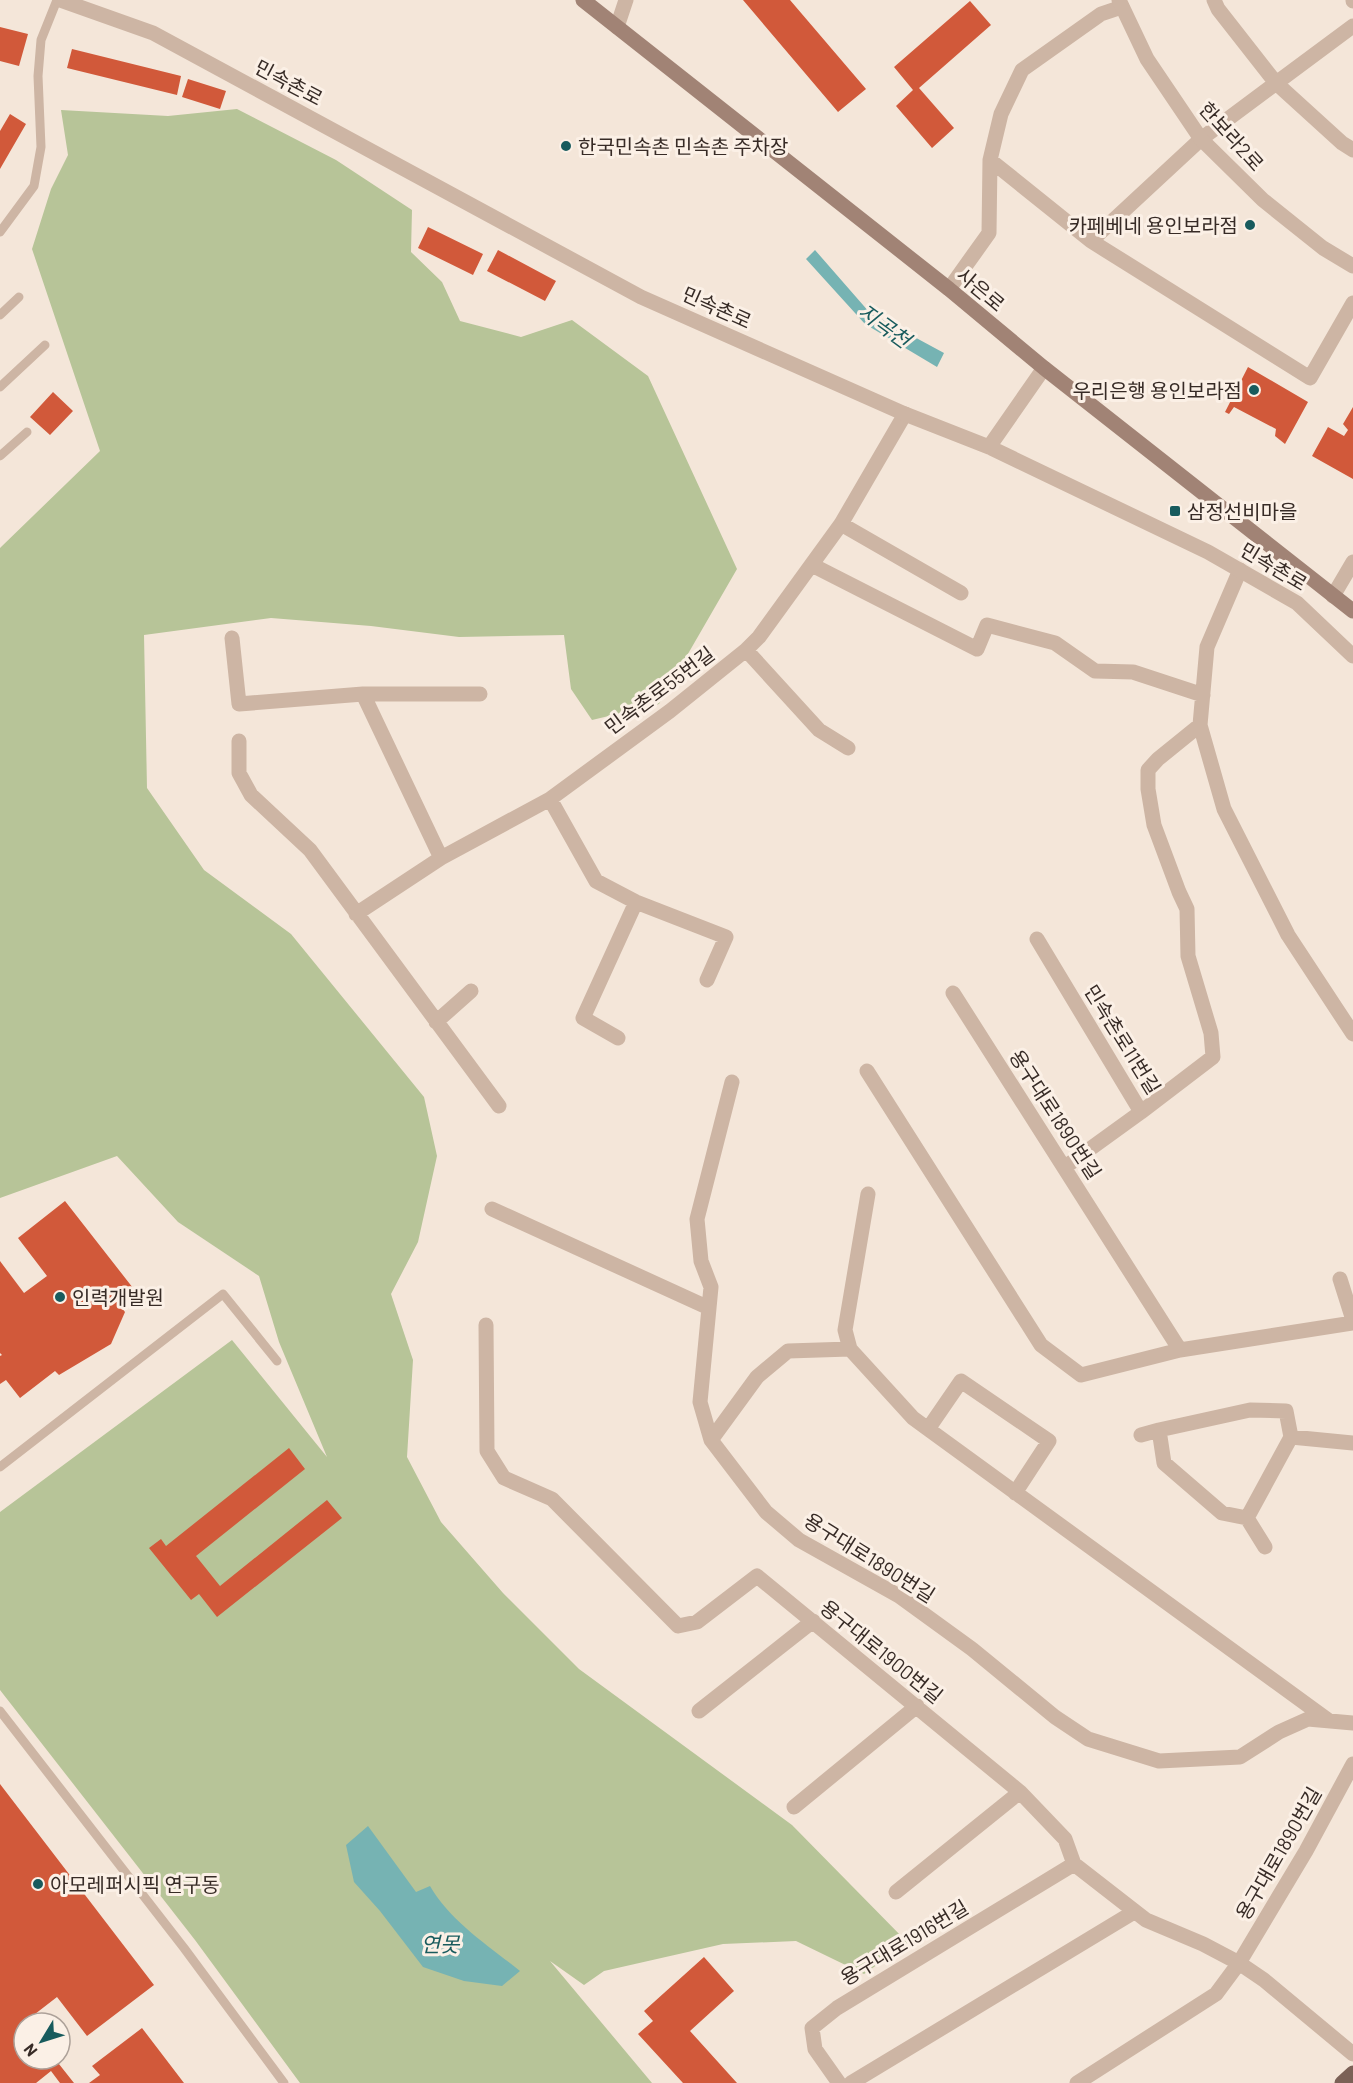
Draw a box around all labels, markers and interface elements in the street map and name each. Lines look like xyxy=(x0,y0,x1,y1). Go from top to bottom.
street label: 민속촌로 xyxy=(251,54,327,110)
street label: 한보라2로 xyxy=(1195,97,1269,175)
place label: 한국민속촌 민속촌 주차장 xyxy=(578,134,788,158)
marker: 한국민속촌 민속촌 주차장 xyxy=(559,139,573,153)
place label: 카페베네 용인보라점 xyxy=(1068,213,1238,237)
marker: 카페베네 용인보라점 xyxy=(1243,218,1257,232)
street label: 사은로 xyxy=(952,262,1010,316)
street label: 민속촌로 xyxy=(678,281,756,333)
water label: 지곡천 xyxy=(854,298,918,354)
place label: 우리은행 용인보라점 xyxy=(1072,378,1242,402)
marker: 우리은행 용인보라점 xyxy=(1247,383,1261,397)
place label: 삼정선비마을 xyxy=(1187,499,1297,523)
marker: 삼정선비마을 xyxy=(1168,504,1182,518)
street label: 민속촌로 xyxy=(1236,537,1312,595)
street label: 민속촌로55번길 xyxy=(599,641,719,739)
street label: 민속촌로11번길 xyxy=(1080,980,1166,1098)
street label: 용구대로1890번길 xyxy=(1005,1045,1107,1183)
place label: 인력개발원 xyxy=(72,1285,164,1309)
marker: 인력개발원 xyxy=(53,1290,67,1304)
street label: 용구대로1890번길 xyxy=(800,1507,940,1607)
street label: 용구대로1900번길 xyxy=(816,1594,948,1708)
street label: 용구대로1890번길 xyxy=(1230,1782,1326,1924)
place label: 아모레퍼시픽 연구동 xyxy=(50,1872,220,1896)
marker: 아모레퍼시픽 연구동 xyxy=(31,1877,45,1891)
street label: 용구대로1916번길 xyxy=(836,1894,972,1990)
water label: 연못 xyxy=(421,1931,461,1956)
north arrow xyxy=(12,2011,72,2071)
text: N xyxy=(19,2041,41,2061)

